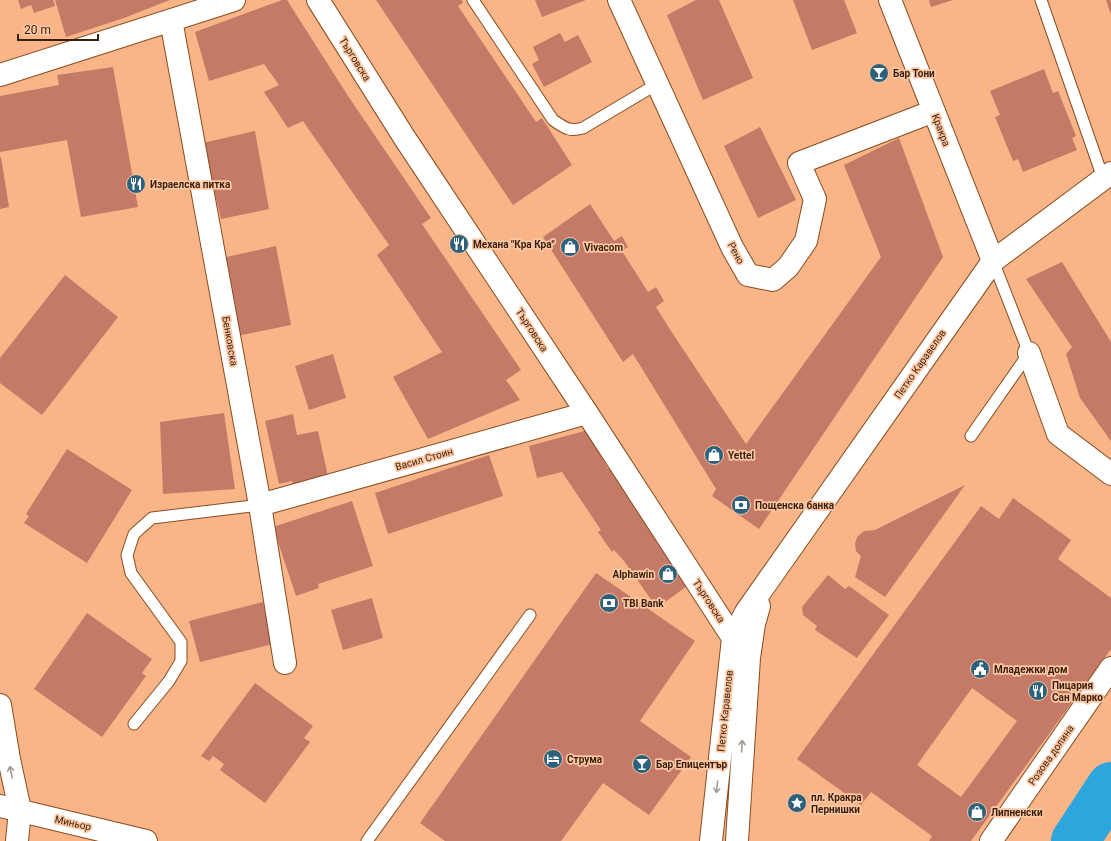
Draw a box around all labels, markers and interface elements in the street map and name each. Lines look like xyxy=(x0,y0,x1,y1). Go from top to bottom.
scale bar xyxy=(18,16,98,42)
text: 20 m xyxy=(24,23,51,37)
street label: Търговска xyxy=(337,35,373,83)
bar icon: Бар Тони xyxy=(868,62,890,84)
place label: Бар Тони xyxy=(893,68,935,79)
street label: Кракра xyxy=(930,112,952,148)
restaurant icon: Израелска питка xyxy=(125,173,147,195)
place label: Израелска питка xyxy=(150,179,231,190)
restaurant icon: Механа "Кра Кра" xyxy=(448,233,470,255)
shop icon: Vivacom xyxy=(559,236,581,258)
place label: Механа "Кра Кра" xyxy=(473,239,555,250)
street label: Рено xyxy=(726,240,746,266)
place label: Vivacom xyxy=(584,242,623,253)
street label: Търговска xyxy=(514,306,550,354)
street label: Бенковска xyxy=(220,315,240,367)
street label: Петко Каравелов xyxy=(892,327,948,401)
shop icon: Yettel xyxy=(703,444,725,466)
street label: Васил Стоин xyxy=(394,446,454,472)
place label: Yettel xyxy=(728,450,754,461)
bank icon: Пощенска банка xyxy=(730,494,752,516)
place label: Пощенска банка xyxy=(755,500,835,511)
shop icon: Alphawin xyxy=(657,563,679,585)
place label: Alphawin xyxy=(612,569,654,580)
street label: Търговска xyxy=(691,577,727,625)
bank icon: TBI Bank xyxy=(598,592,620,614)
place label: TBI Bank xyxy=(623,598,664,609)
public building icon: Младежки дом xyxy=(969,658,991,680)
place label: Младежки дом xyxy=(994,664,1067,675)
street label: Петко Каравелов xyxy=(715,669,735,752)
restaurant icon: Пицария Сан Марко xyxy=(1027,680,1049,702)
place label: Пицария Сан Марко xyxy=(1052,680,1103,703)
street label: Розова долина xyxy=(1026,723,1076,787)
one-way arrow xyxy=(739,740,746,753)
hotel icon: Струма xyxy=(542,748,564,770)
bar icon: Бар Епицентър xyxy=(631,753,653,775)
place label: Струма xyxy=(567,754,603,765)
place label: Бар Епицентър xyxy=(656,759,728,770)
one-way arrow xyxy=(7,766,15,779)
one-way arrow xyxy=(714,780,721,793)
place icon: пл. Кракра Пернишки xyxy=(786,792,808,814)
place label: пл. Кракра Пернишки xyxy=(811,792,862,815)
shop icon: Липненски xyxy=(966,801,988,823)
place label: Липненски xyxy=(991,807,1043,818)
street label: Миньор xyxy=(54,813,93,833)

